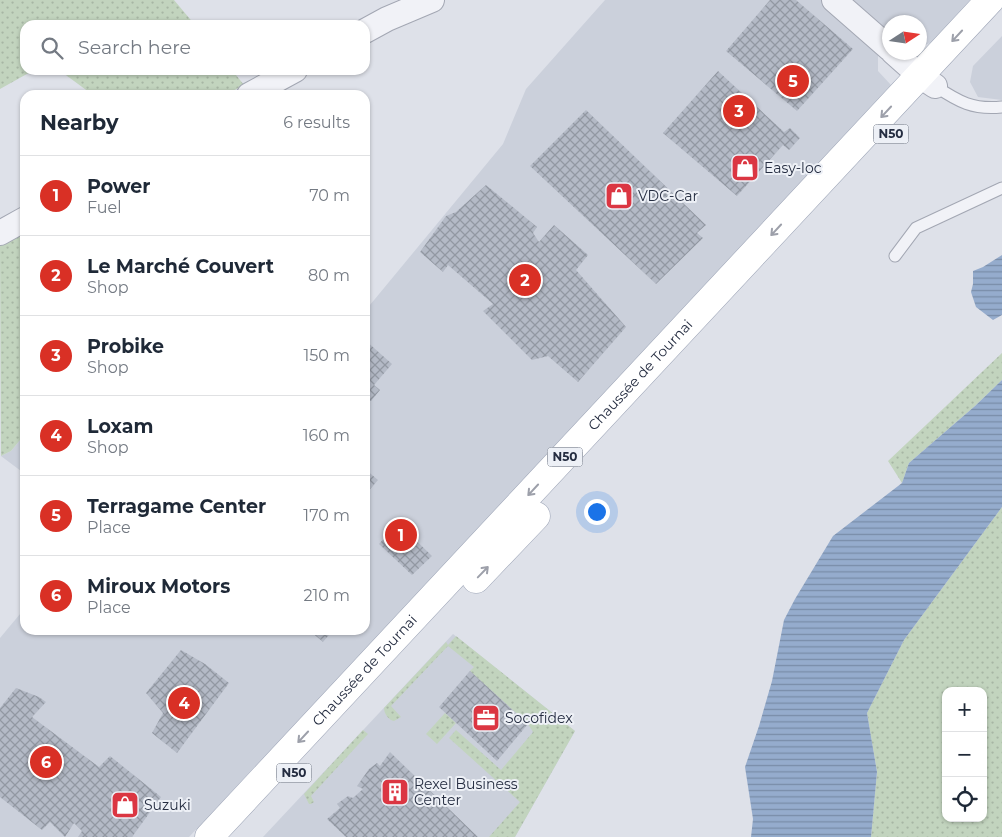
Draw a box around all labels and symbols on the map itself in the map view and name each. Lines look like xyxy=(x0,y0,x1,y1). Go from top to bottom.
north arrow xyxy=(882,15,927,60)
one-way arrow xyxy=(951,29,963,42)
pin: 5 xyxy=(777,62,809,100)
pin: 3 xyxy=(723,92,755,130)
one-way arrow xyxy=(880,105,892,118)
road number: N50 xyxy=(874,125,908,144)
shop icon: Easy-loc xyxy=(730,153,760,183)
place label: Easy-loc xyxy=(764,159,822,177)
shop icon: VDC-Car xyxy=(604,181,634,211)
place label: VDC-Car xyxy=(638,187,699,205)
one-way arrow xyxy=(770,224,781,237)
pin: 2 xyxy=(509,261,541,299)
street label: Chaussée de Tournai xyxy=(584,316,696,434)
road number: N50 xyxy=(548,448,582,467)
one-way arrow xyxy=(527,484,539,496)
your location xyxy=(584,499,610,525)
pin: 1 xyxy=(385,516,417,554)
one-way arrow xyxy=(477,565,489,578)
street label: Chaussée de Tournai xyxy=(308,611,421,730)
pin: 4 xyxy=(168,684,200,722)
office icon: Socofidex xyxy=(471,703,501,733)
place label: Socofidex xyxy=(505,709,573,727)
one-way arrow xyxy=(297,730,309,743)
pin: 6 xyxy=(30,743,62,781)
road number: N50 xyxy=(276,764,312,782)
place label: Rexel Business Center xyxy=(414,775,518,809)
building icon: Rexel Business Center xyxy=(380,777,410,807)
shop icon: Suzuki xyxy=(110,790,140,820)
place label: Suzuki xyxy=(144,796,191,814)

